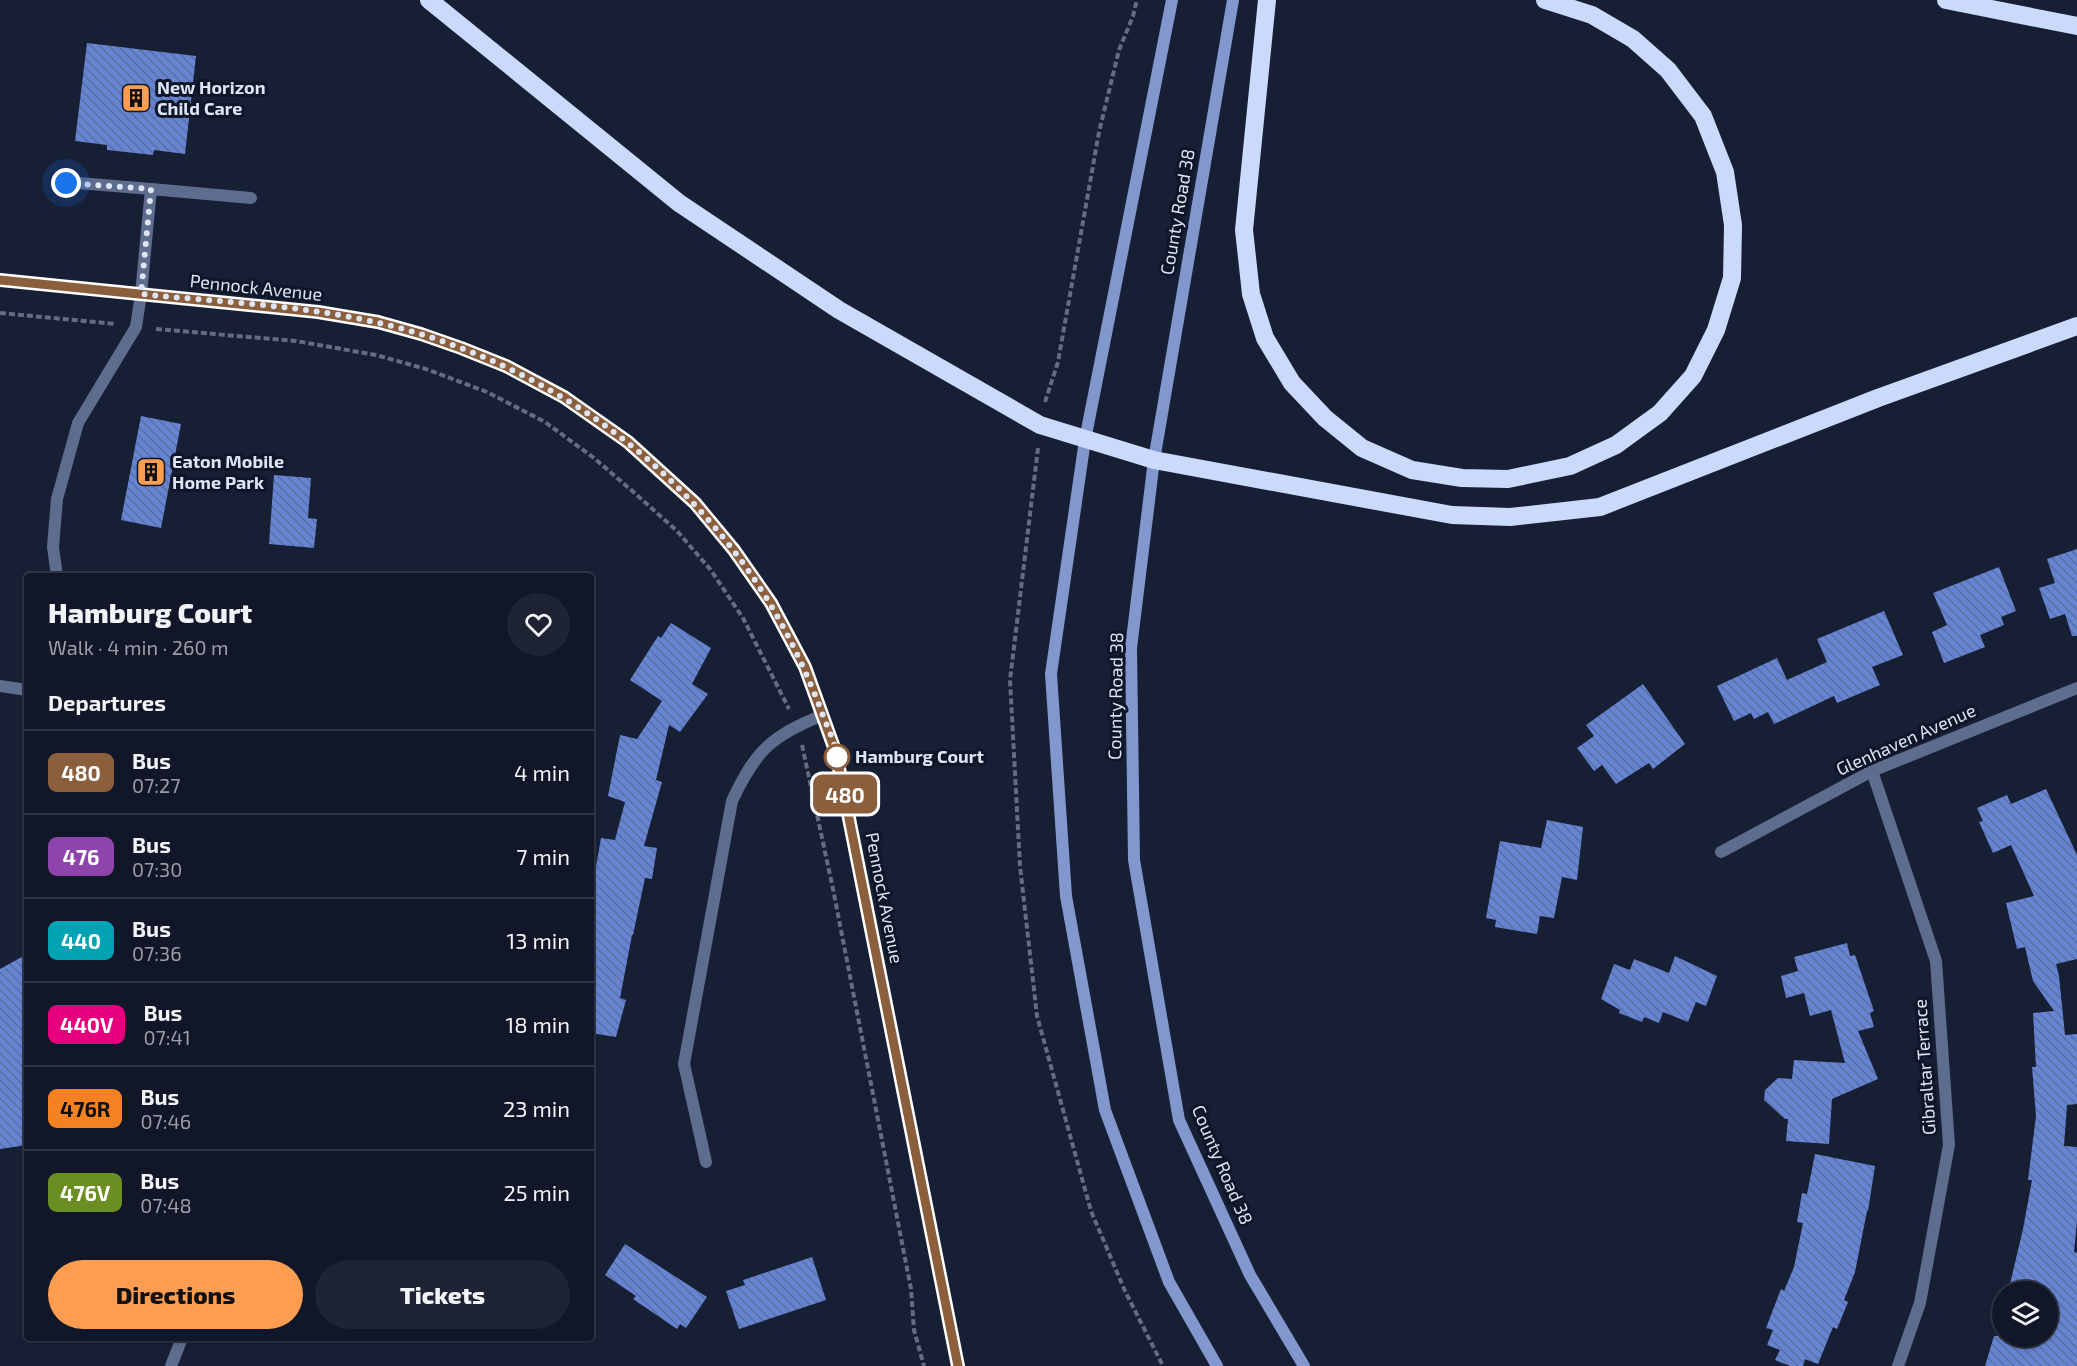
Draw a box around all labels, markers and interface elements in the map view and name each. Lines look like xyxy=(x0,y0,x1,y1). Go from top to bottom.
place label: New Horizon Child Care xyxy=(157,76,266,119)
building icon: New Horizon Child Care xyxy=(120,82,152,114)
street label: County Road 38 xyxy=(1155,147,1199,277)
your location xyxy=(51,168,81,198)
street label: Pennock Avenue xyxy=(189,269,323,305)
place label: Eaton Mobile Home Park xyxy=(172,450,284,493)
building icon: Eaton Mobile Home Park xyxy=(135,456,167,488)
button: heart xyxy=(507,593,570,656)
text: Hamburg Court xyxy=(48,595,252,629)
street label: County Road 38 xyxy=(1103,632,1127,760)
text: Walk · 4 min · 260 m xyxy=(48,635,228,659)
text: Departures xyxy=(48,689,166,715)
street label: Glenhaven Avenue xyxy=(1832,698,1979,780)
marker: Hamburg Court xyxy=(824,744,850,770)
place label: Hamburg Court xyxy=(855,745,984,767)
text: Bus xyxy=(132,747,171,773)
text: 4 min xyxy=(514,759,570,785)
text: 480 xyxy=(61,760,101,785)
text: 07:27 xyxy=(132,773,181,797)
line badge: 480 xyxy=(810,774,880,814)
text: 480 xyxy=(825,782,865,807)
street label: Pennock Avenue xyxy=(861,830,908,965)
text: Bus xyxy=(132,831,171,857)
text: 7 min xyxy=(516,843,570,869)
text: 476 xyxy=(63,844,99,869)
text: 07:30 xyxy=(132,857,182,881)
text: Bus xyxy=(132,915,171,941)
text: 13 min xyxy=(507,927,570,953)
text: 440 xyxy=(61,928,101,953)
text: 07:36 xyxy=(132,941,182,965)
street label: Gibraltar Terrace xyxy=(1908,998,1940,1136)
text: Bus xyxy=(143,999,182,1025)
text: 18 min xyxy=(505,1011,570,1037)
text: 440V xyxy=(60,1012,113,1037)
text: 07:41 xyxy=(143,1025,191,1049)
text: Bus xyxy=(140,1083,179,1109)
text: 23 min xyxy=(503,1095,570,1121)
text: 476R xyxy=(60,1096,110,1121)
street label: County Road 38 xyxy=(1188,1102,1258,1228)
text: 07:46 xyxy=(140,1109,191,1133)
text: Bus xyxy=(140,1167,179,1193)
text: 25 min xyxy=(503,1179,570,1205)
text: 476V xyxy=(60,1180,110,1205)
text: 07:48 xyxy=(140,1193,192,1217)
button: Directions xyxy=(48,1260,303,1329)
button: Tickets xyxy=(315,1260,570,1329)
map controls xyxy=(1992,1281,2058,1347)
button: layers xyxy=(1992,1281,2058,1347)

